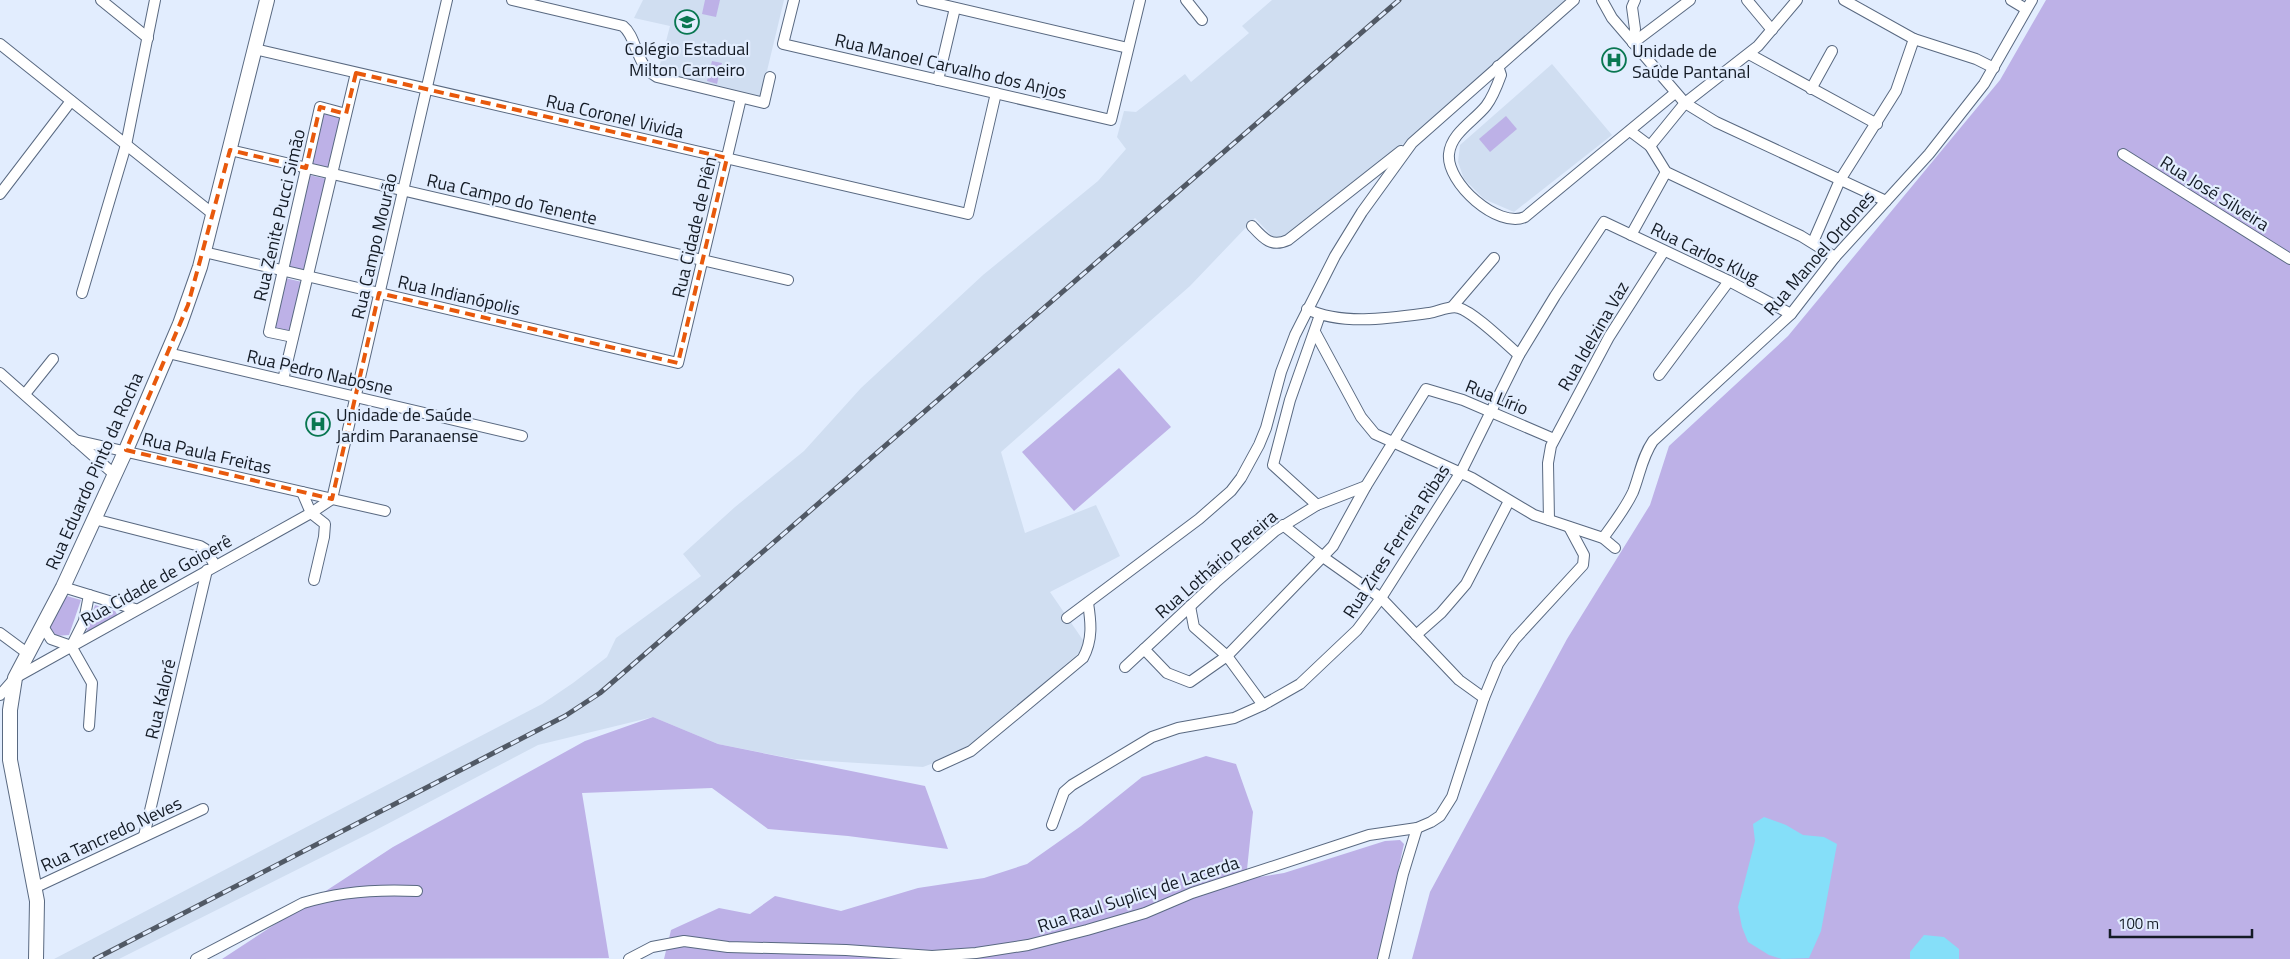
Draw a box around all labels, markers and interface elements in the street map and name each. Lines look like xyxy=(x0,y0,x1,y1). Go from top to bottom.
school or university icon: Colégio Estadual Milton Carneiro xyxy=(674,9,700,35)
street label: Rua Manoel Carvalho dos Anjos xyxy=(832,26,1070,106)
place label: Colégio Estadual Milton Carneiro xyxy=(625,35,749,83)
place label: Unidade de Saúde Pantanal xyxy=(1632,37,1750,85)
hospital icon: Unidade de Saúde Pantanal xyxy=(1601,47,1627,73)
street label: Rua Coronel Vivida xyxy=(543,87,687,145)
street label: Rua Zenite Pucci Simão xyxy=(246,126,312,304)
street label: Rua José Silveira xyxy=(2155,149,2275,237)
street label: Rua Cidade de Piên xyxy=(665,154,723,300)
street label: Rua Campo do Tenente xyxy=(424,166,600,232)
street label: Rua Campo Mourão xyxy=(344,170,404,322)
street label: Rua Manoel Ordones xyxy=(1757,184,1881,322)
street label: Rua Carlos Klug xyxy=(1646,215,1764,291)
street label: Rua Indianópolis xyxy=(395,268,523,322)
street label: Rua Idelzina Vaz xyxy=(1551,276,1635,396)
street label: Rua Pedro Nabosne xyxy=(244,342,396,402)
street label: Rua Eduardo Pinto da Rocha xyxy=(38,368,150,574)
street label: Rua Lírio xyxy=(1461,372,1533,422)
place label: Unidade de Saúde Jardim Paranaense xyxy=(336,401,478,449)
hospital icon: Unidade de Saúde Jardim Paranaense xyxy=(305,411,331,437)
street label: Rua Paula Freitas xyxy=(140,425,274,481)
street label: Rua Zires Ferreira Ribas xyxy=(1336,458,1456,624)
street label: Rua Lothário Pereira xyxy=(1149,503,1283,625)
street label: Rua Cidade de Goioerê xyxy=(75,527,237,633)
street label: Rua Kaloré xyxy=(138,656,182,742)
street label: Rua Tancredo Neves xyxy=(36,789,186,879)
street label: Rua Raul Suplicy de Lacerda xyxy=(1034,849,1242,939)
scale bar xyxy=(2110,906,2252,938)
text: 100 m xyxy=(2118,912,2159,935)

